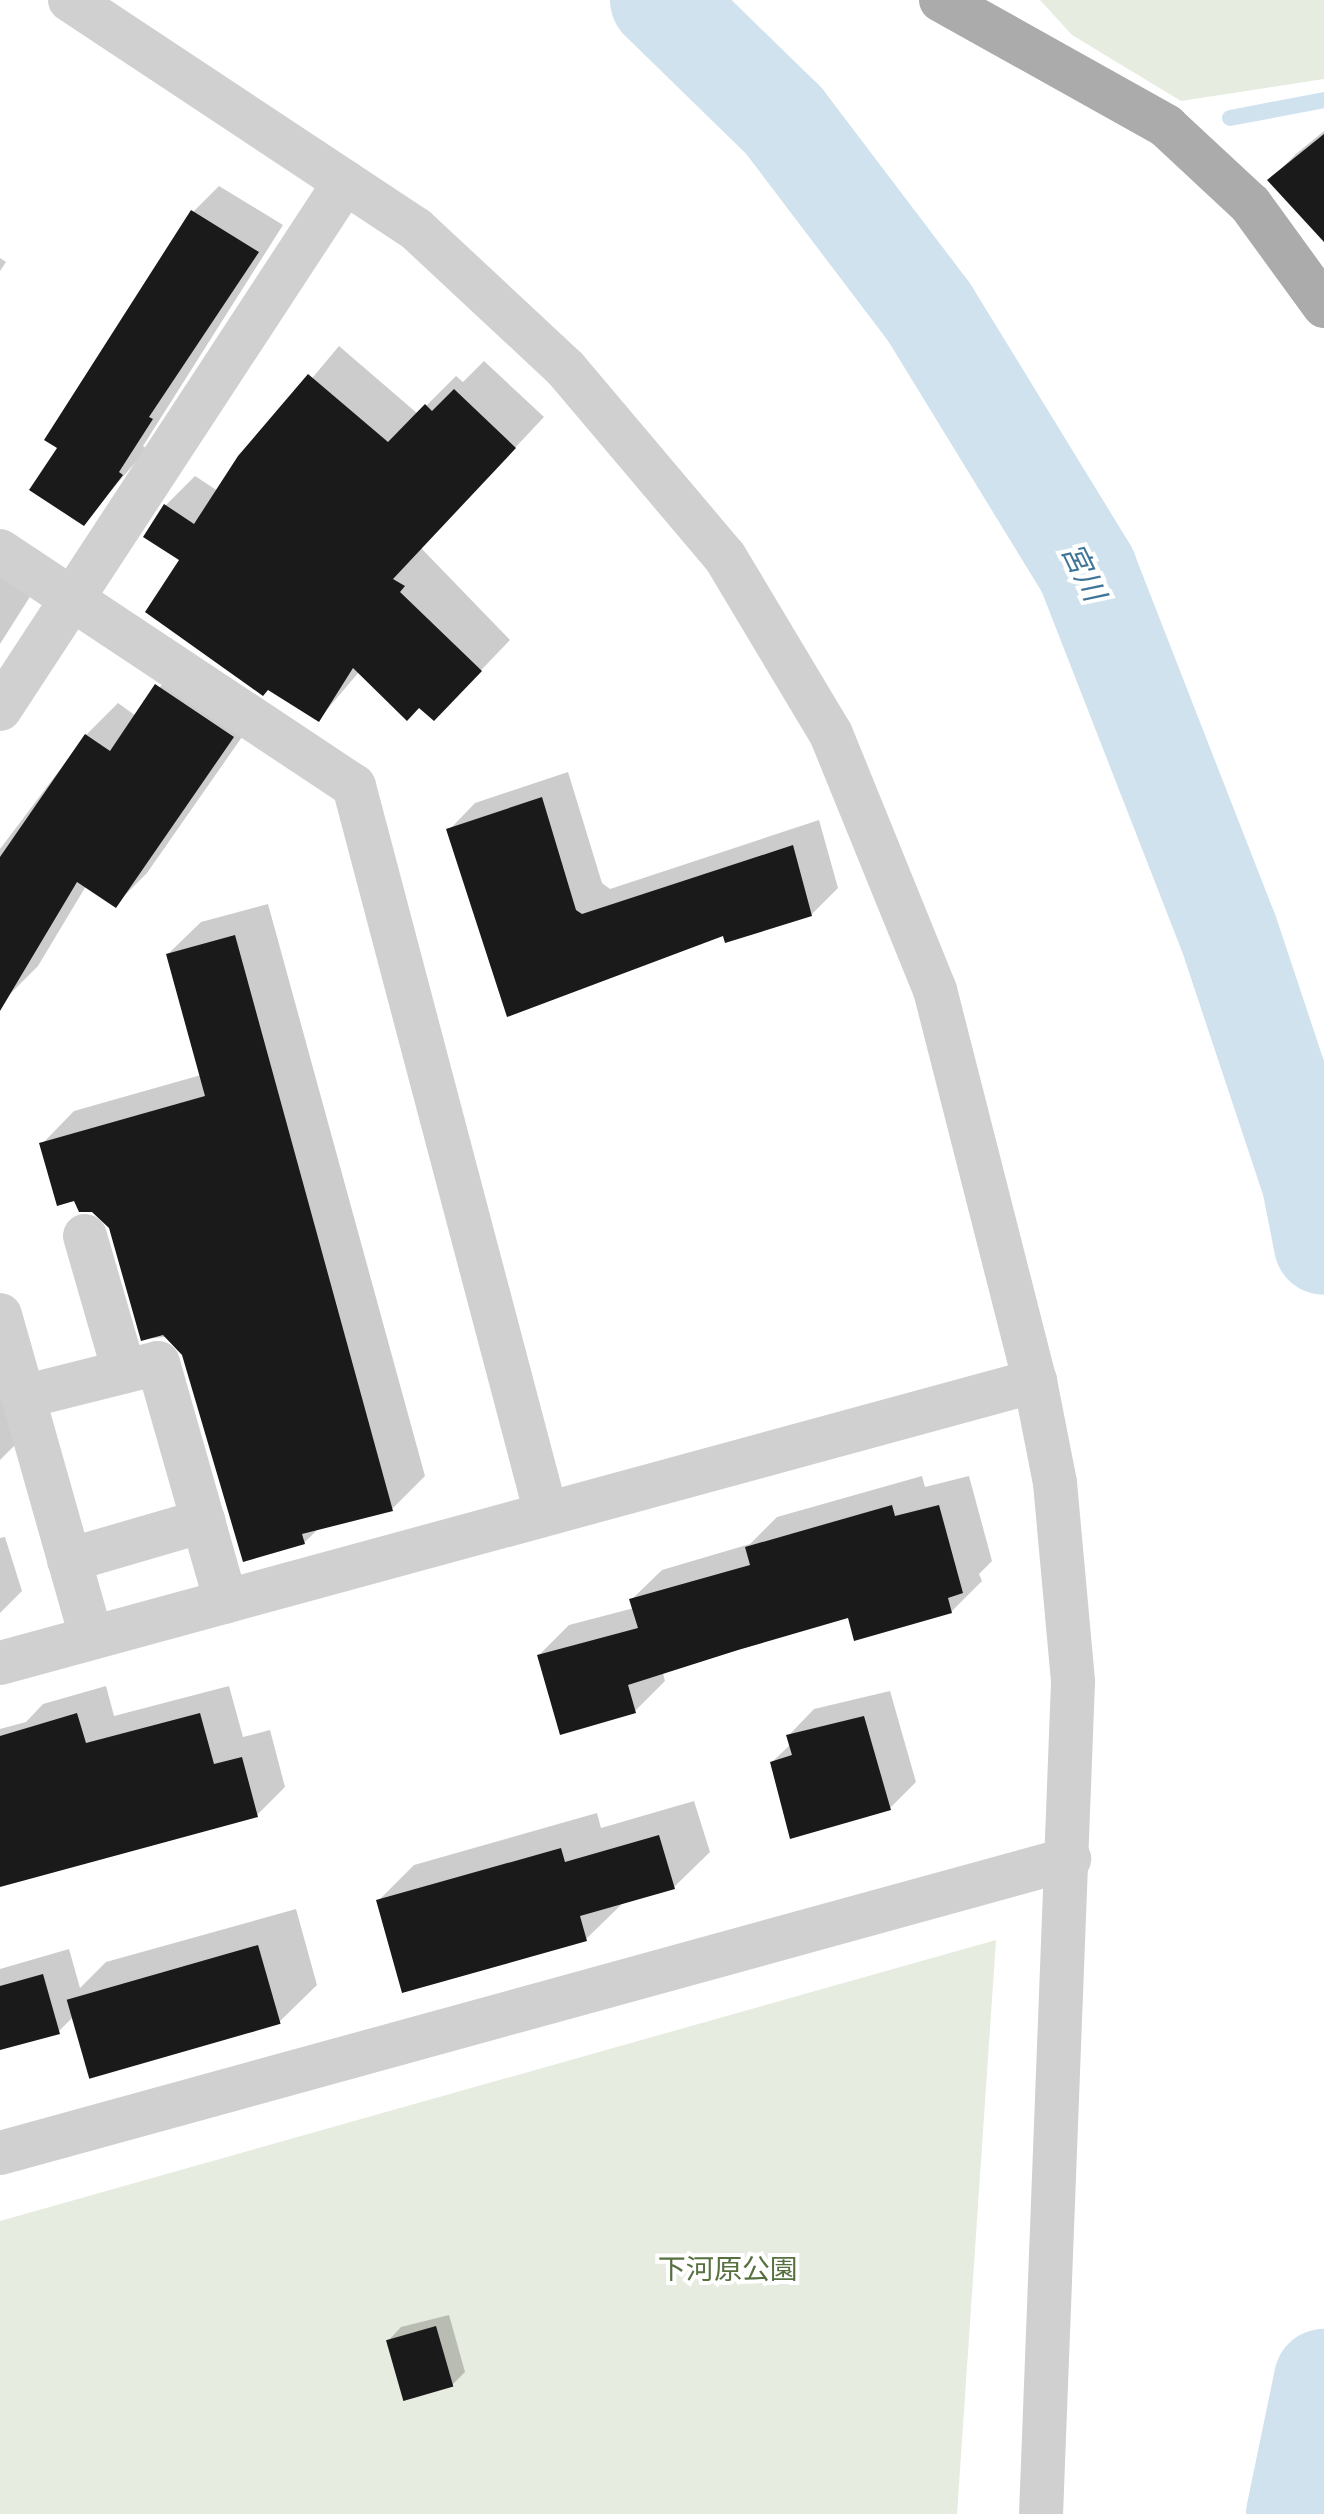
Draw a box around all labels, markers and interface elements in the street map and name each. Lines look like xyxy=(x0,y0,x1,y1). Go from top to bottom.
water label: 宮川 xyxy=(1054,537,1112,607)
park label: 下河原公園 xyxy=(658,2253,798,2287)

